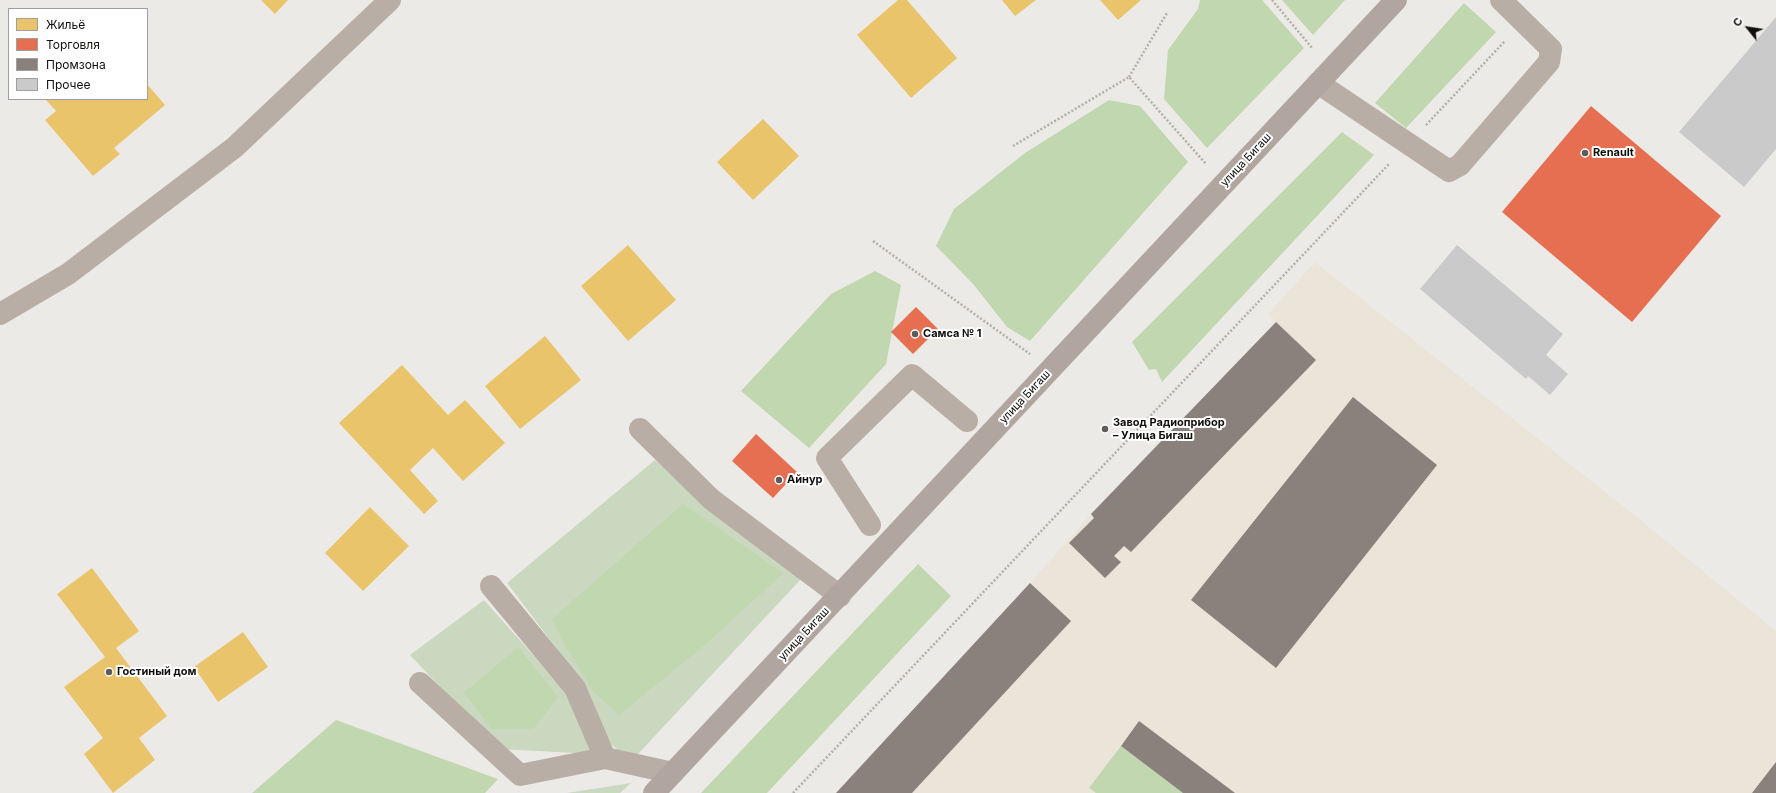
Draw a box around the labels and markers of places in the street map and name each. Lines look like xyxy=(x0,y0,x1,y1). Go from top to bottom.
place label: Renault xyxy=(1593,146,1634,160)
marker: Renault xyxy=(1580,148,1590,158)
place label: Самса № 1 xyxy=(923,327,981,341)
marker: Самса № 1 xyxy=(910,329,920,339)
place label: Завод Радиоприбор – Улица Бигаш xyxy=(1113,416,1225,442)
marker: Завод Радиоприбор – Улица Бигаш xyxy=(1100,424,1110,434)
place label: Айнур xyxy=(787,473,822,487)
marker: Айнур xyxy=(774,475,784,485)
place label: Гостиный дом xyxy=(117,665,197,679)
marker: Гостиный дом xyxy=(104,667,114,677)

